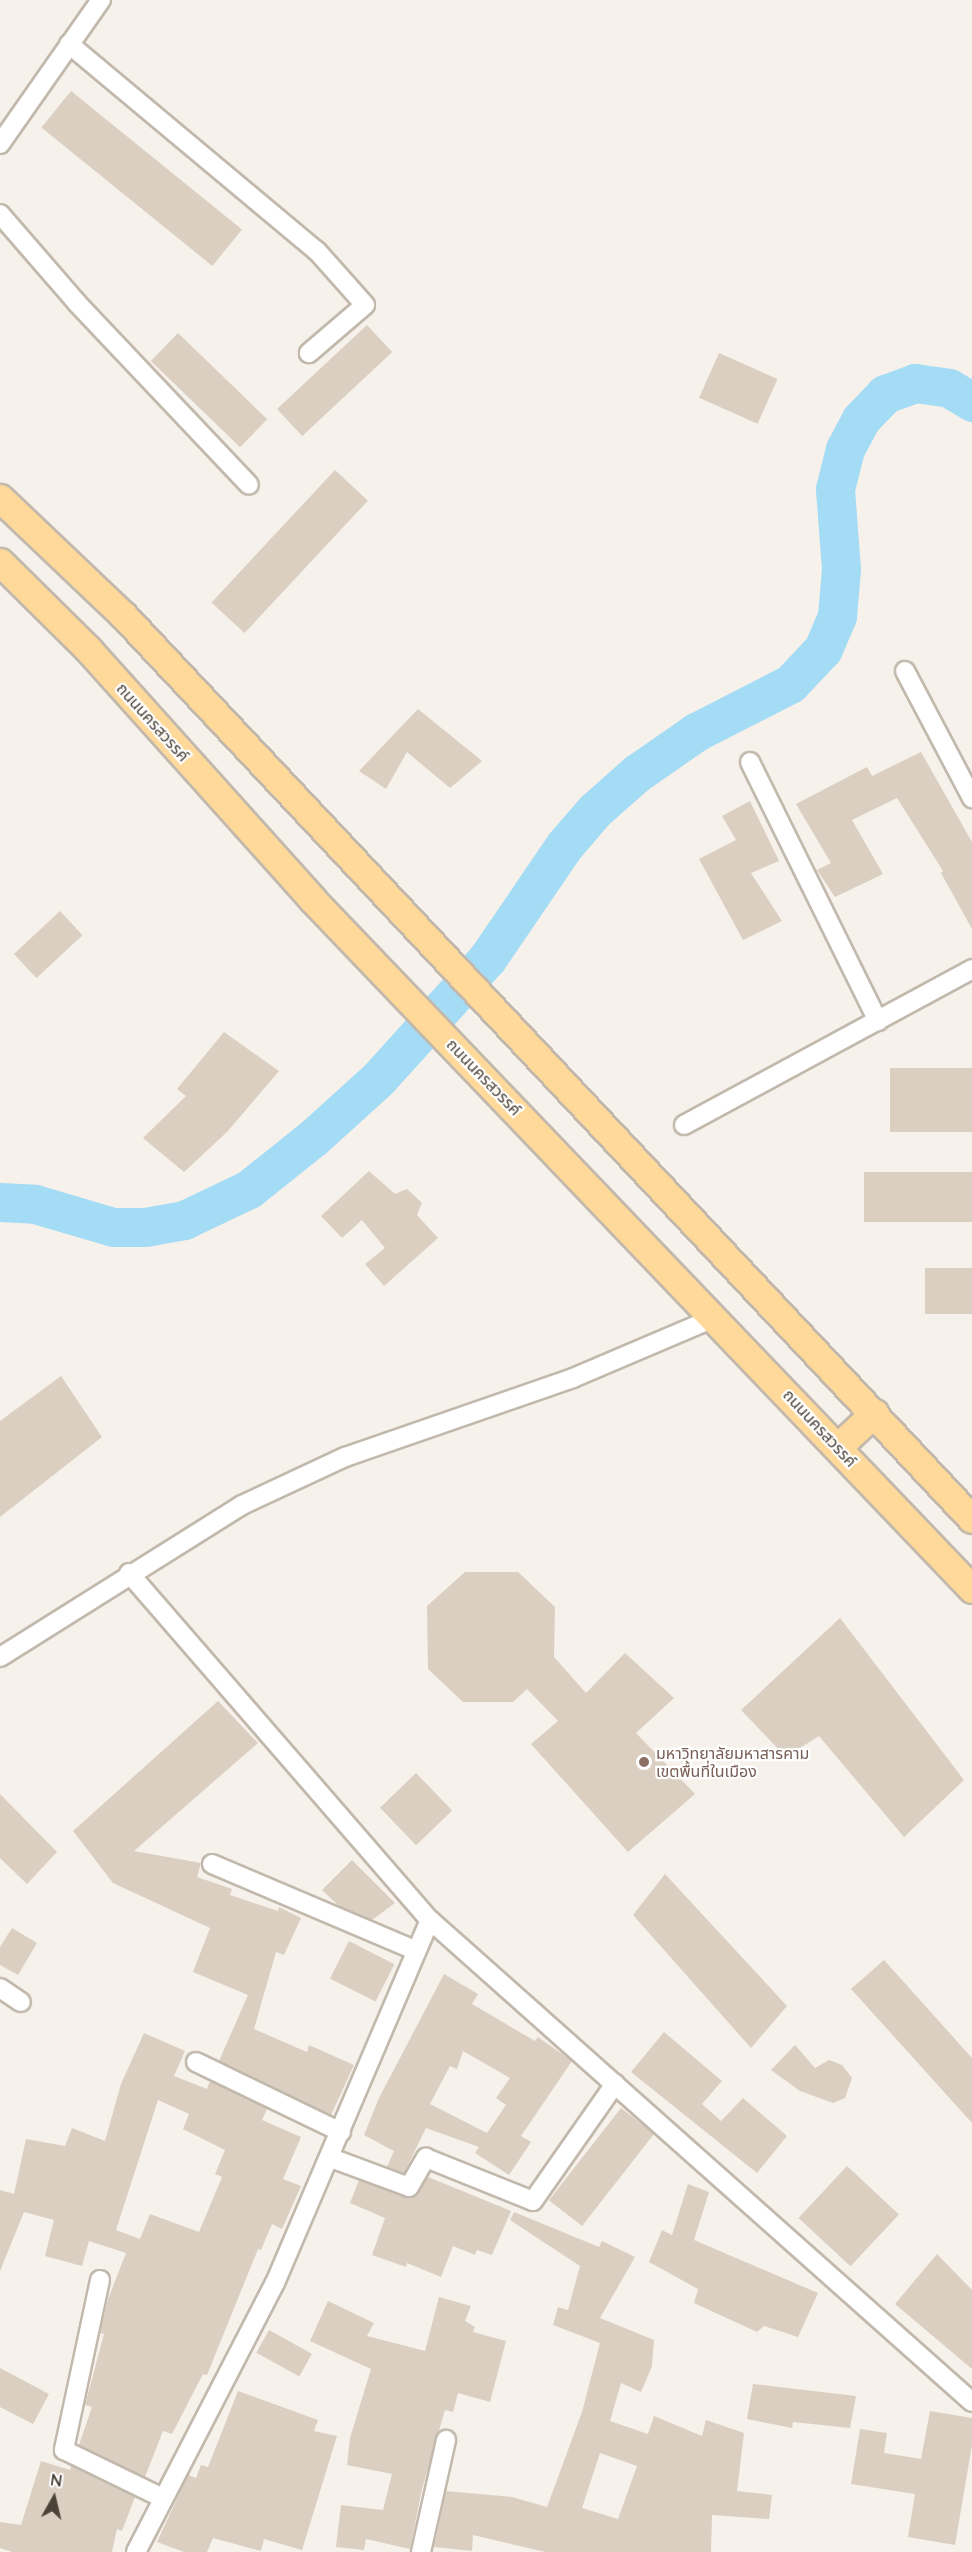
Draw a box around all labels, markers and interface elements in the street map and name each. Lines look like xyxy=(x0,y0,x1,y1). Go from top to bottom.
street label: ถนนนครสวรรค์ xyxy=(113,679,193,765)
street label: ถนนนครสวรรค์ xyxy=(443,1035,525,1119)
street label: ถนนนครสวรรค์ xyxy=(779,1385,861,1471)
place label: มหาวิทยาลัยมหาสารคาม เขตพื้นที่ในเมือง xyxy=(656,1743,809,1781)
marker: มหาวิทยาลัยมหาสารคาม เขตพื้นที่ในเมือง xyxy=(637,1755,651,1769)
north arrow xyxy=(24,2468,84,2528)
text: N xyxy=(49,2469,64,2491)

